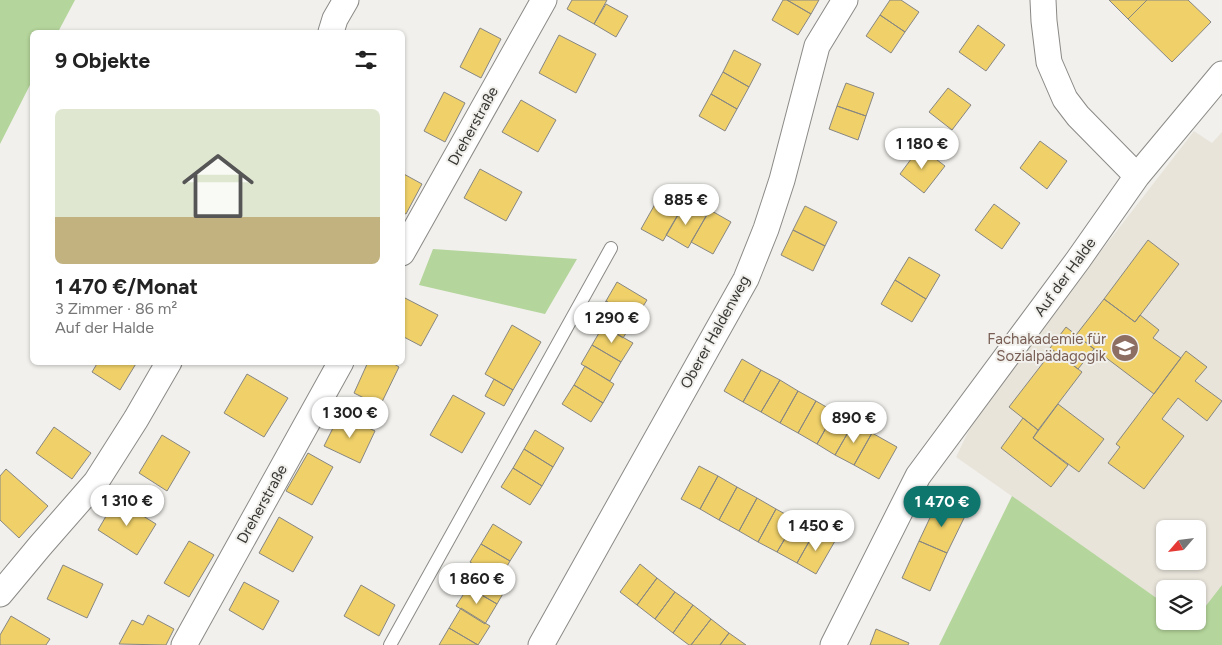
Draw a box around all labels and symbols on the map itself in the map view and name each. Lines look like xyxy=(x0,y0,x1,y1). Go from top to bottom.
street label: Dreherstraße xyxy=(444,83,502,169)
pin: 1 180 € xyxy=(876,128,968,170)
pin: 885 € xyxy=(651,184,721,226)
street label: Auf der Halde xyxy=(1030,234,1100,320)
street label: Oberer Haldenweg xyxy=(676,272,754,392)
pin: 1 290 € xyxy=(566,302,658,344)
place label: Fachakademie für Sozialpädagogik xyxy=(987,330,1107,365)
school or university icon: Fachakademie für Sozialpädagogik xyxy=(1110,333,1140,363)
pin: 1 300 € xyxy=(304,396,396,439)
pin: 890 € xyxy=(819,402,889,444)
street label: Dreherstraße xyxy=(233,461,291,547)
pin: 1 310 € xyxy=(81,484,173,527)
pin: 1 470 € xyxy=(896,486,988,528)
pin: 1 450 € xyxy=(770,510,862,552)
north arrow xyxy=(1156,520,1206,570)
pin: 1 860 € xyxy=(431,562,523,605)

